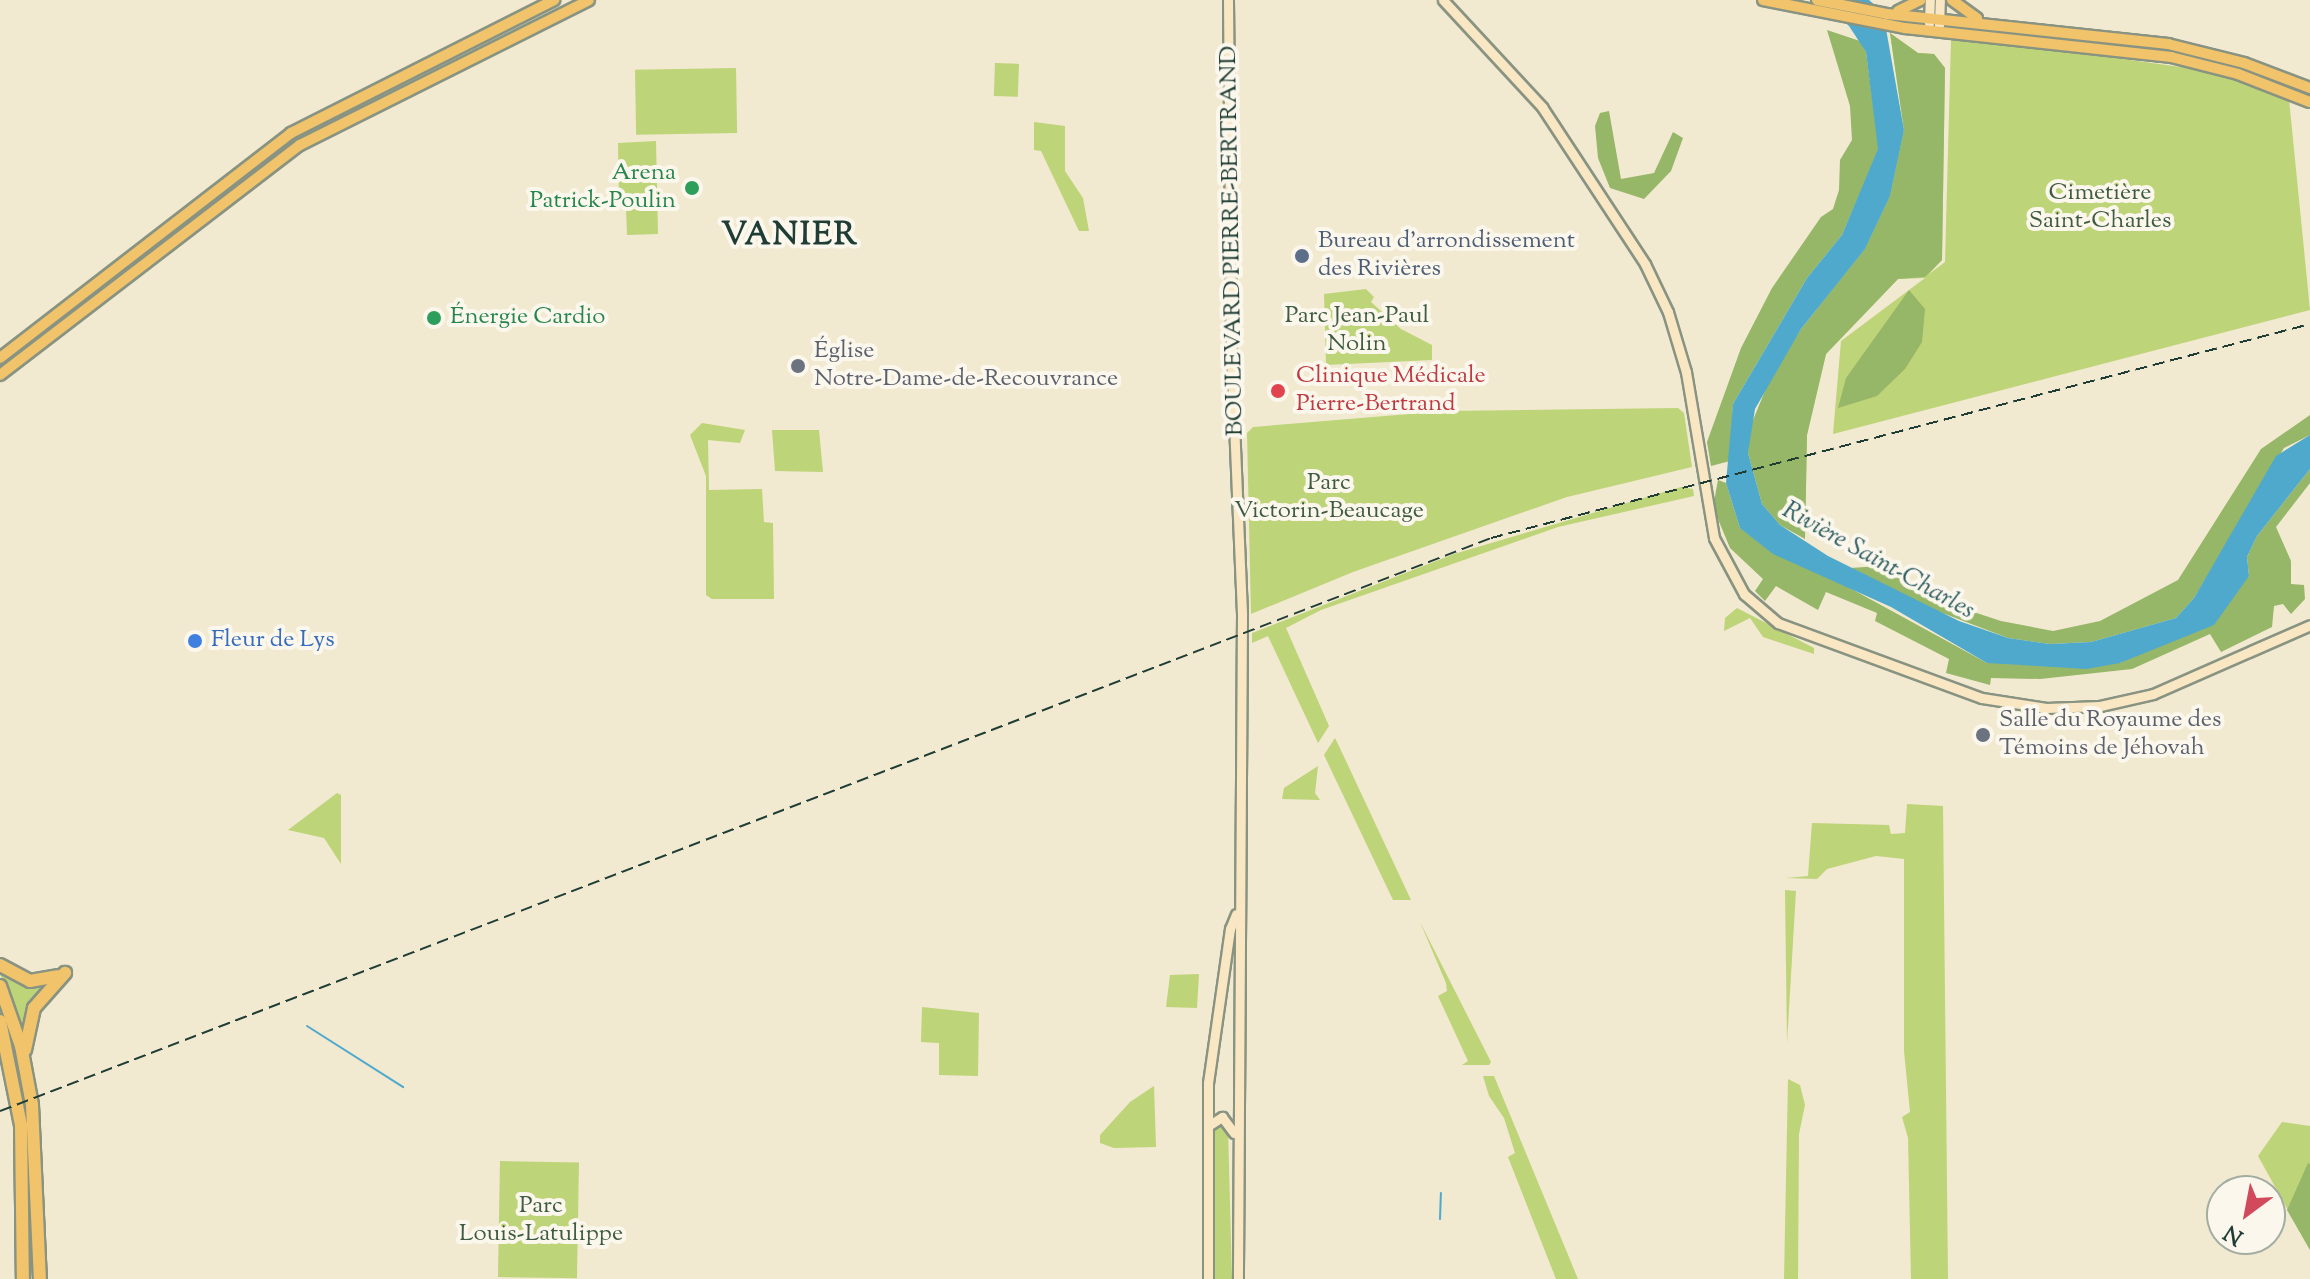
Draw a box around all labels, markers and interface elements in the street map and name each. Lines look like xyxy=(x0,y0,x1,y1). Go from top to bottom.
street label: BOULEVARD PIERRE-BERTRAND xyxy=(1215,46,1251,436)
place label: Arena Patrick-Poulin xyxy=(529,160,676,216)
marker: Arena Patrick-Poulin xyxy=(683,179,701,197)
park label: Cimetière Saint-Charles xyxy=(2029,180,2171,236)
district label: VANIER xyxy=(721,217,859,255)
place label: Bureau d'arrondissement des Rivières xyxy=(1318,228,1575,284)
marker: Bureau d'arrondissement des Rivières xyxy=(1293,247,1311,265)
park label: Parc Jean-Paul Nolin xyxy=(1285,303,1429,359)
place label: Énergie Cardio xyxy=(450,304,605,332)
marker: Énergie Cardio xyxy=(425,309,443,327)
place label: Église Notre-Dame-de-Recouvrance xyxy=(814,338,1118,394)
marker: Église Notre-Dame-de-Recouvrance xyxy=(789,357,807,375)
place label: Clinique Médicale Pierre-Bertrand xyxy=(1296,363,1486,419)
marker: Clinique Médicale Pierre-Bertrand xyxy=(1267,380,1289,402)
park label: Parc Victorin-Beaucage xyxy=(1234,470,1424,526)
water label: Rivière Saint-Charles xyxy=(1776,495,1980,627)
place label: Fleur de Lys xyxy=(211,627,335,655)
marker: Fleur de Lys xyxy=(186,632,204,650)
place label: Salle du Royaume des Témoins de Jéhovah xyxy=(1999,707,2221,763)
marker: Salle du Royaume des Témoins de Jéhovah xyxy=(1974,726,1992,744)
north arrow xyxy=(2206,1175,2286,1255)
park label: Parc Louis-Latulippe xyxy=(459,1193,623,1249)
text: N xyxy=(2218,1215,2250,1252)

